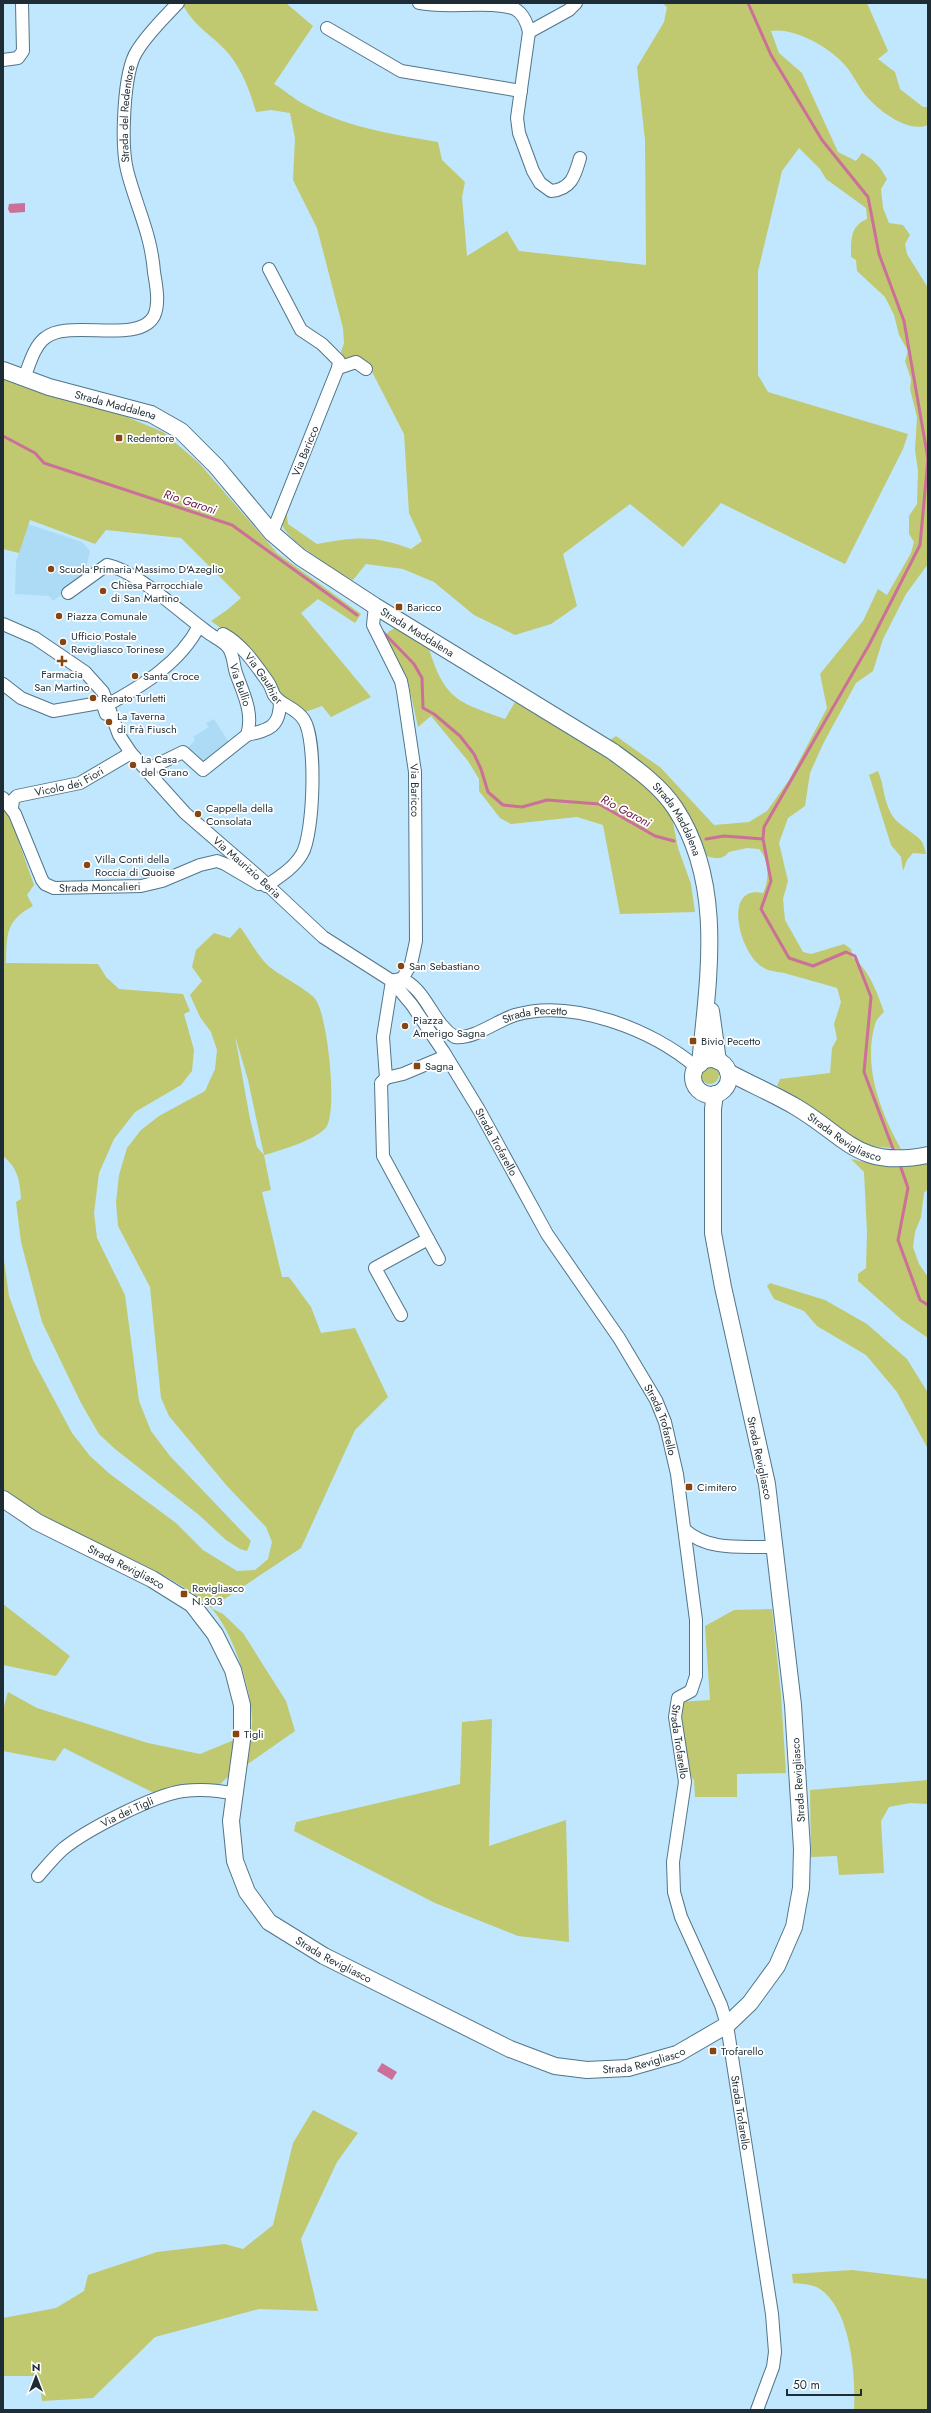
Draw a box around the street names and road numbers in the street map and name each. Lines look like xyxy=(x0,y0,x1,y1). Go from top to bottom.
street label: Strada del Redentore xyxy=(116,63,139,163)
street label: Strada Maddalena xyxy=(73,386,160,424)
street label: Via Baricco xyxy=(288,423,322,479)
street label: Strada Maddalena xyxy=(377,603,457,661)
street label: Via Gauthier xyxy=(241,649,286,708)
street label: Via Bullio xyxy=(226,662,255,708)
street label: Via Baricco xyxy=(406,762,423,817)
street label: Vicolo dei Fiori xyxy=(33,763,107,800)
street label: Strada Maddalena xyxy=(649,778,705,858)
street label: Via Maurizio Beria xyxy=(209,833,285,902)
street label: Strada Moncalieri xyxy=(59,878,141,896)
street label: Strada Pecetto xyxy=(499,1002,568,1027)
street label: Strada Trofarello xyxy=(471,1105,522,1179)
street label: Strada Revigliasco xyxy=(804,1109,883,1165)
street label: Strada Trofarello xyxy=(640,1381,680,1457)
street label: Strada Revigliasco xyxy=(743,1415,777,1501)
street label: Strada Revigliasco xyxy=(85,1540,168,1593)
street label: Strada Trofarello xyxy=(667,1703,692,1780)
street label: Strada Revigliasco xyxy=(787,1737,809,1823)
street label: Via dei Tigli xyxy=(98,1793,156,1831)
street label: Strada Revigliasco xyxy=(292,1932,375,1987)
street label: Strada Revigliasco xyxy=(602,2043,688,2077)
street label: Strada Trofarello xyxy=(727,2074,754,2151)

